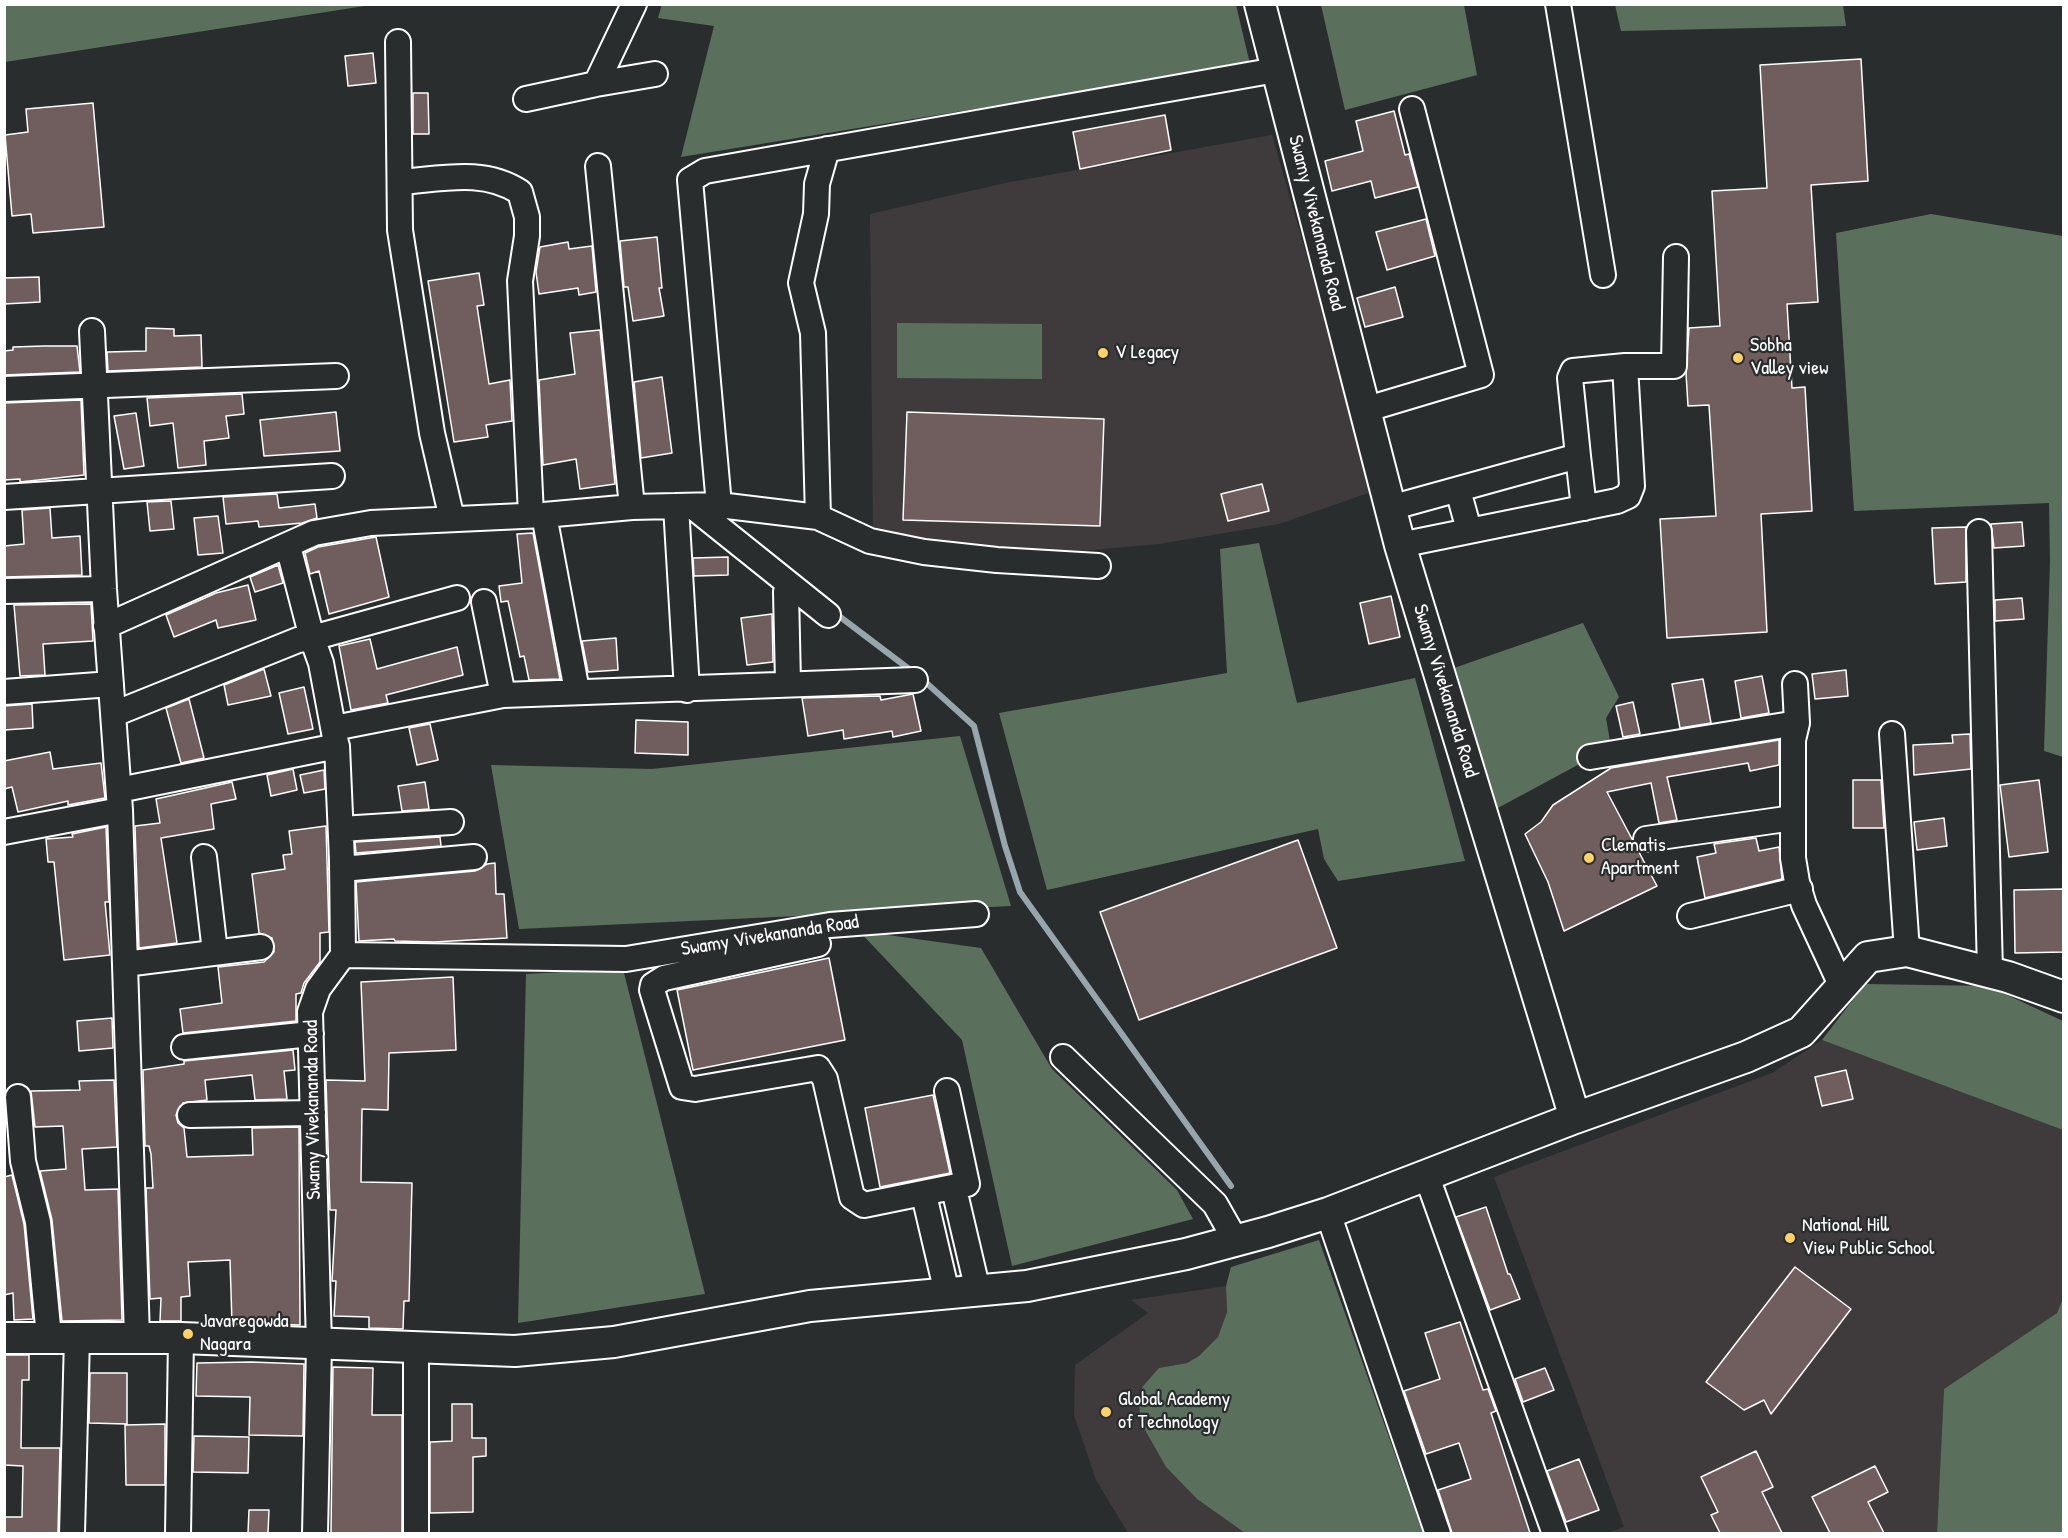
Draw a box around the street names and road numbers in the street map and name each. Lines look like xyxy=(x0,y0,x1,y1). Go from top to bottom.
street label: Swamy Vivekananda Road xyxy=(1283,133,1349,313)
street label: Swamy Vivekananda Road xyxy=(1407,602,1483,780)
street label: Swamy Vivekananda Road xyxy=(679,910,861,962)
street label: Swamy Vivekananda Road xyxy=(299,1020,327,1200)

